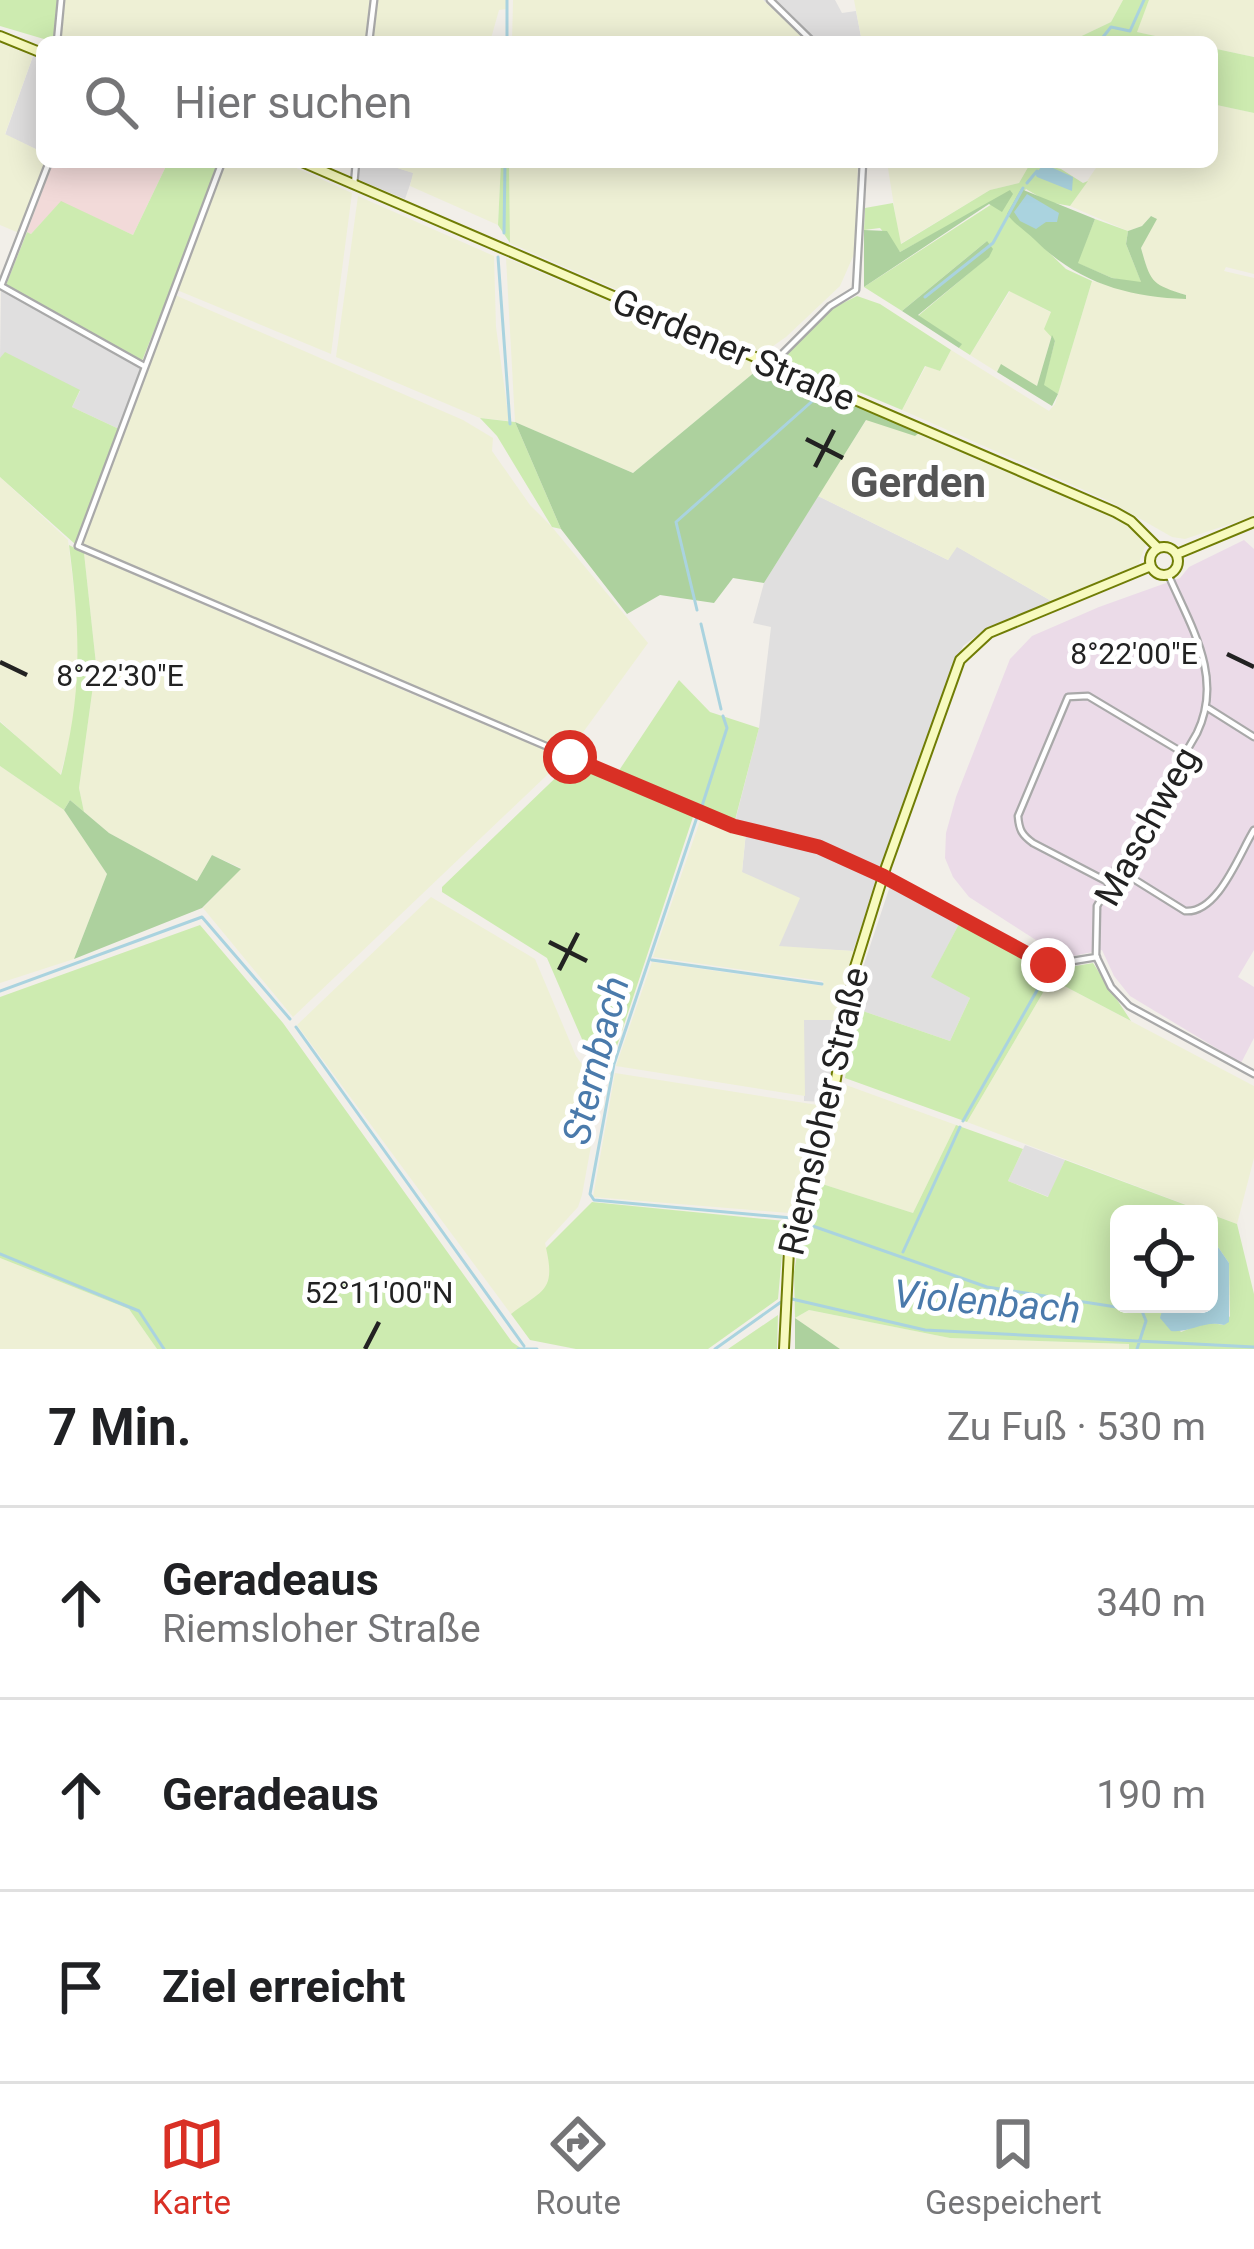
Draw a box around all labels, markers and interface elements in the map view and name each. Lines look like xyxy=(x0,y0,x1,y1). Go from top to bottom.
search box xyxy=(36,36,1218,168)
icon: search xyxy=(78,69,144,135)
text: Hier suchen xyxy=(174,76,412,129)
street label: Gerdener Straße xyxy=(606,280,861,420)
district label: Gerden xyxy=(850,458,986,507)
text: 8°22'00"E xyxy=(1070,636,1198,671)
text: 8°22'30"E xyxy=(56,658,184,693)
route start xyxy=(543,730,597,784)
street label: Maschweg xyxy=(1086,740,1208,913)
route end xyxy=(1021,938,1075,992)
street label: Riemsloher Straße xyxy=(770,963,878,1259)
water label: Sternbach xyxy=(553,972,639,1149)
map controls xyxy=(1110,1205,1218,1313)
button: locate xyxy=(1110,1205,1218,1313)
water label: Violenbach xyxy=(892,1271,1082,1333)
text: 52°11'00"N xyxy=(305,1275,453,1310)
text: 7 Min. xyxy=(48,1398,191,1457)
text: Zu Fuß · 530 m xyxy=(947,1404,1206,1450)
text: Geradeaus xyxy=(162,1553,379,1606)
icon: ahead xyxy=(48,1570,114,1636)
text: 340 m xyxy=(1096,1580,1206,1626)
text: Riemsloher Straße xyxy=(162,1606,481,1652)
icon: ahead xyxy=(48,1762,114,1828)
text: Geradeaus xyxy=(162,1768,379,1821)
text: 190 m xyxy=(1096,1772,1206,1818)
icon: arrive xyxy=(48,1954,114,2020)
text: Ziel erreicht xyxy=(162,1960,406,2013)
tab: Karte xyxy=(152,2111,231,2222)
tab: Route xyxy=(535,2111,621,2222)
tab: Gespeichert xyxy=(925,2111,1102,2222)

